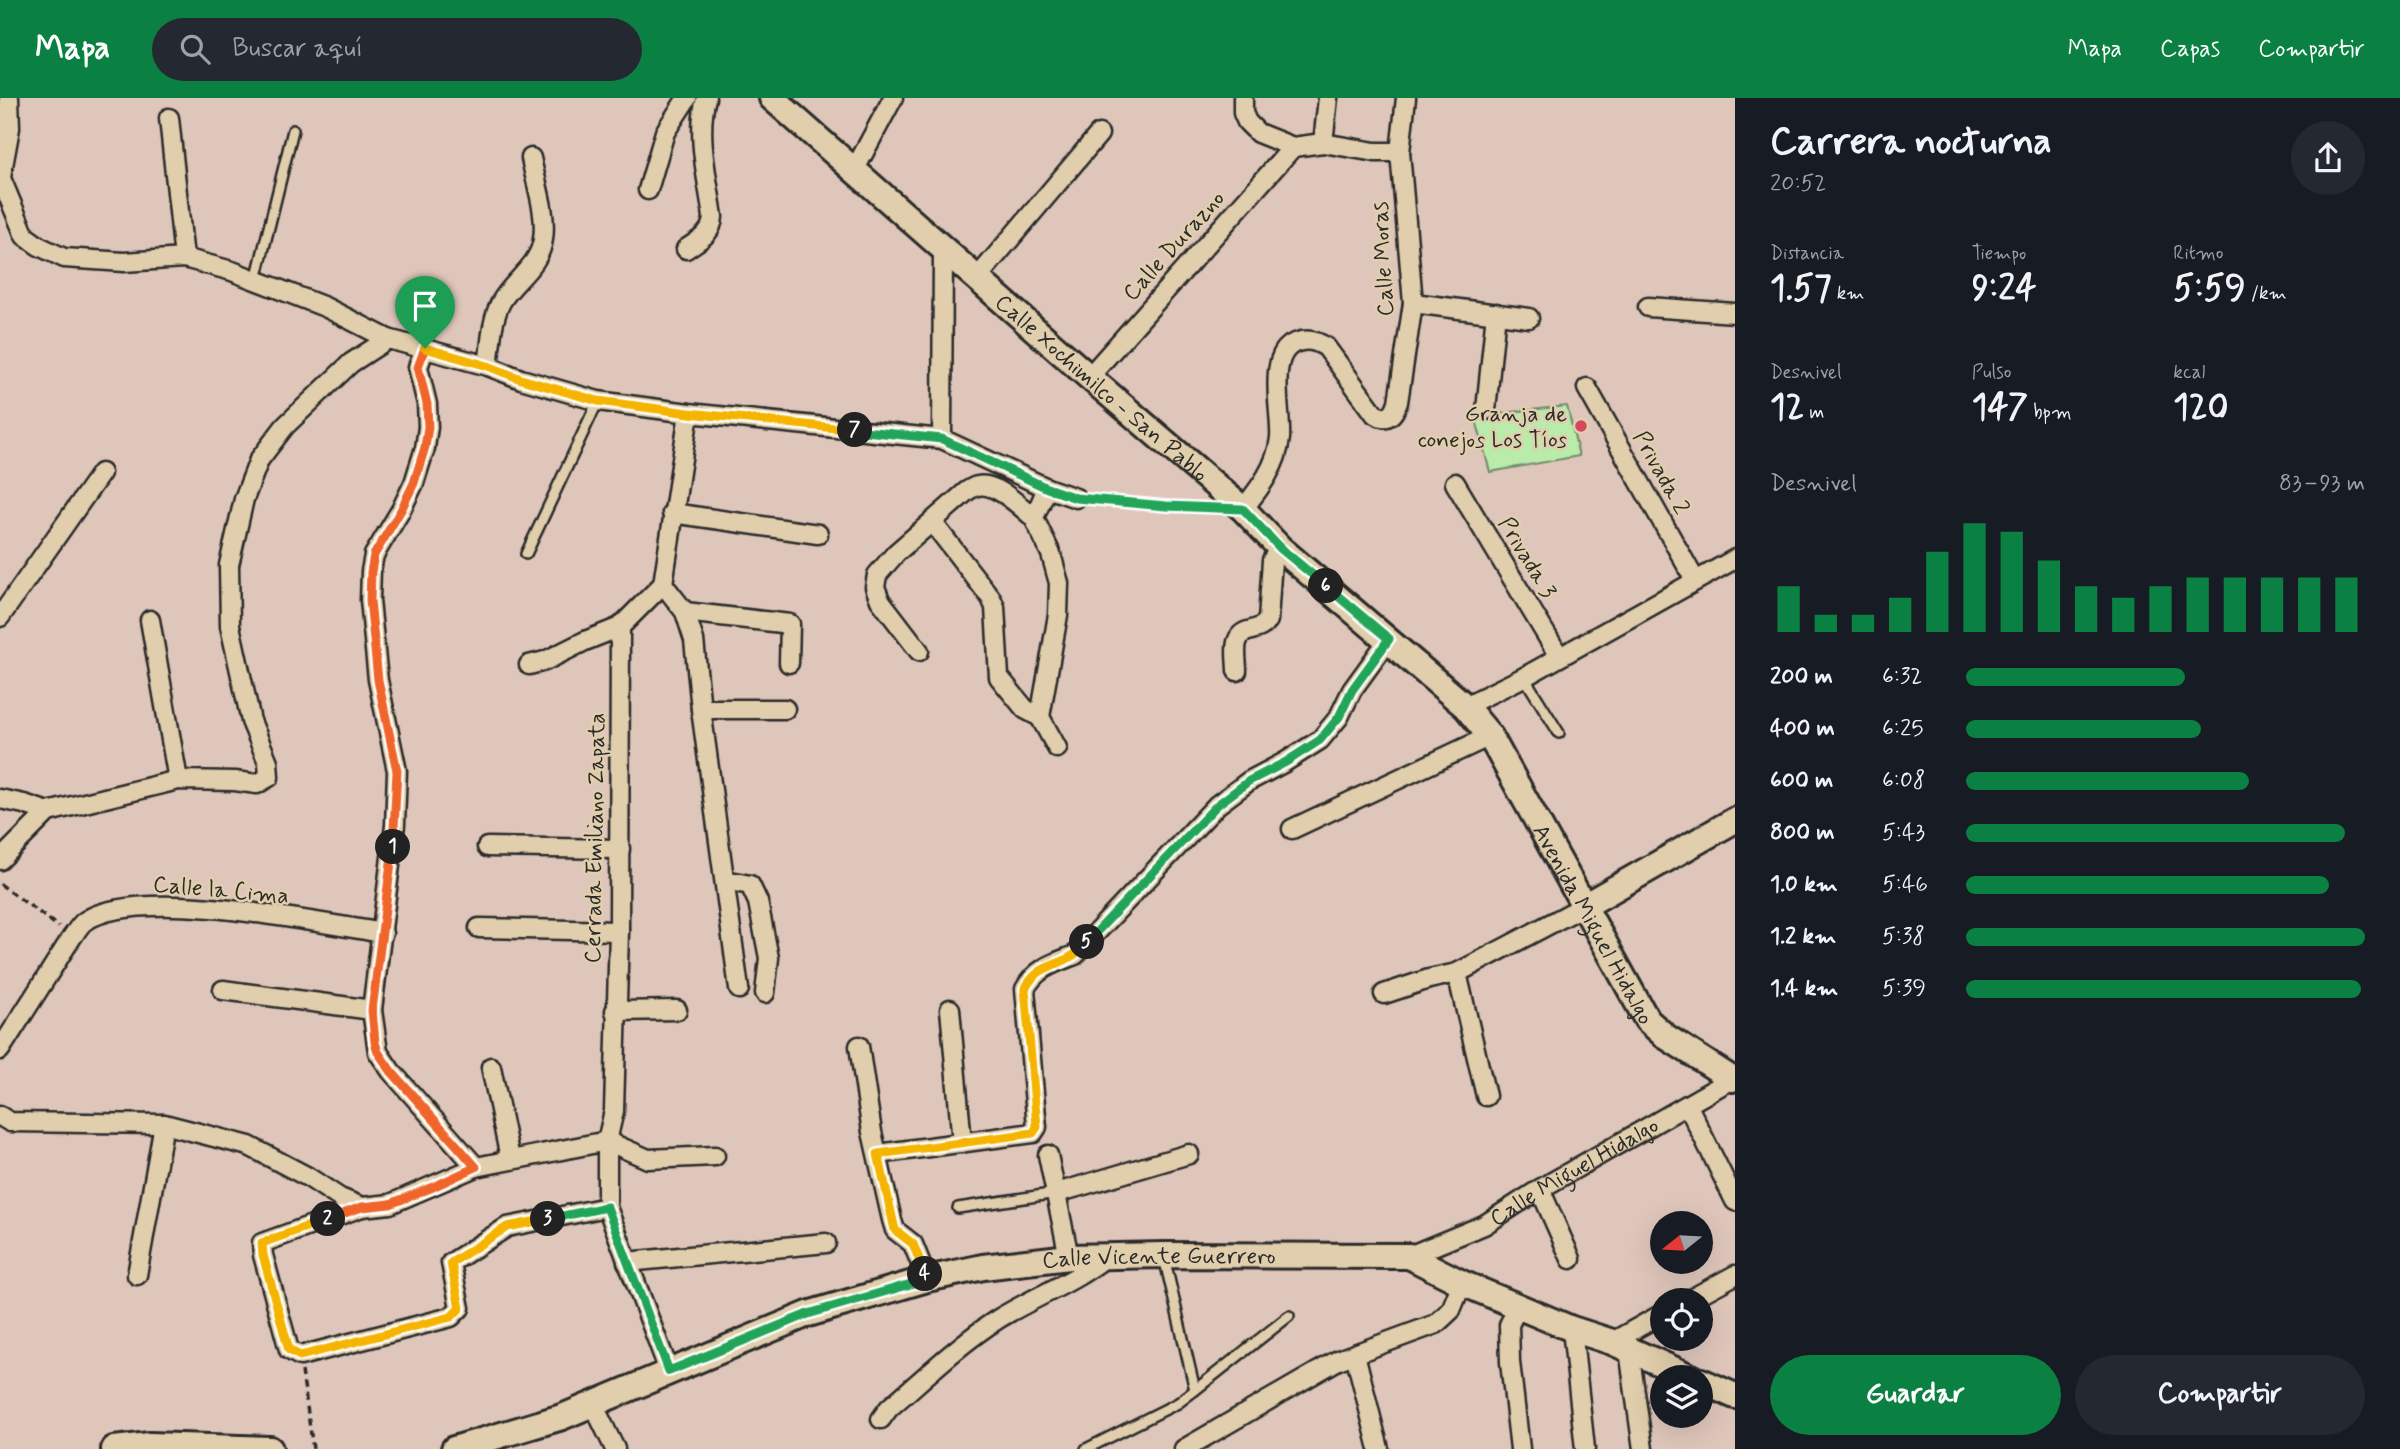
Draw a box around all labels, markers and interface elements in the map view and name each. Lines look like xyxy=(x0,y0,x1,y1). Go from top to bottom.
search box xyxy=(152,18,642,81)
text: Mapa xyxy=(35,27,110,71)
icon: search xyxy=(176,30,214,68)
text: Buscar aquí xyxy=(232,32,363,66)
text: Mapa xyxy=(2067,34,2122,65)
text: Capas xyxy=(2160,34,2220,65)
text: Compartir xyxy=(2258,34,2365,65)
text: Carrera nocturna xyxy=(1770,118,2052,167)
button: share xyxy=(2291,121,2365,195)
text: 20:52 xyxy=(1770,169,1827,199)
street label: Calle Durazno xyxy=(1117,185,1232,308)
street label: Calle Moras xyxy=(1366,201,1402,317)
text: Distancia xyxy=(1770,241,1844,266)
text: Tiempo xyxy=(1972,241,2026,266)
text: Ritmo xyxy=(2173,241,2224,266)
text: 1.57 xyxy=(1770,266,1832,312)
text: 9:24 xyxy=(1972,266,2037,312)
text: 5:59 xyxy=(2173,266,2246,312)
pin xyxy=(395,276,455,348)
text: km xyxy=(1832,281,1864,306)
text: /km xyxy=(2246,281,2287,306)
icon: arrive xyxy=(406,287,444,325)
street label: Calle Xochimilco - San Pablo xyxy=(988,288,1214,490)
text: Desnivel xyxy=(1770,360,1842,385)
text: Pulso xyxy=(1972,360,2011,385)
text: kcal xyxy=(2173,360,2205,385)
text: 12 xyxy=(1770,385,1804,431)
text: 147 xyxy=(1972,385,2028,431)
text: 120 xyxy=(2173,385,2229,431)
place label: Granja de conejos Los Tíos xyxy=(1418,400,1567,456)
text: m xyxy=(1804,400,1824,425)
text: bpm xyxy=(2028,400,2071,425)
pin: 7 xyxy=(838,412,872,448)
text: 7 xyxy=(849,417,860,442)
marker: Granja de conejos Los Tíos xyxy=(1573,418,1589,434)
street label: Privada 2 xyxy=(1625,426,1695,520)
text: Desnivel xyxy=(1770,469,1857,499)
text: 83–93 m xyxy=(2279,469,2365,499)
street label: Privada 3 xyxy=(1490,512,1562,604)
pin: 6 xyxy=(1308,568,1344,603)
text: 6 xyxy=(1321,573,1330,598)
text: 200 m xyxy=(1770,662,1833,692)
text: 6:32 xyxy=(1882,662,1922,692)
street label: Cerrada Emiliano Zapata xyxy=(579,712,613,964)
text: 400 m xyxy=(1770,714,1835,744)
text: 6:25 xyxy=(1882,714,1923,744)
text: 600 m xyxy=(1770,766,1833,796)
text: 6:08 xyxy=(1882,766,1925,796)
text: 800 m xyxy=(1770,818,1834,848)
text: 5:43 xyxy=(1882,818,1925,848)
street label: Avenida Miguel Hidalgo xyxy=(1525,819,1660,1031)
pin: 1 xyxy=(376,830,410,864)
text: 1 xyxy=(388,834,397,859)
street label: Calle la Cima xyxy=(152,870,290,912)
text: 1.0 km xyxy=(1770,870,1838,900)
text: 5:46 xyxy=(1882,870,1928,900)
text: 1.2 km xyxy=(1770,922,1836,952)
text: 5:38 xyxy=(1882,922,1925,952)
pin: 5 xyxy=(1070,924,1104,960)
text: 5 xyxy=(1081,929,1092,954)
text: 1.4 km xyxy=(1770,974,1838,1004)
text: 5:39 xyxy=(1882,974,1926,1004)
street label: Calle Miguel Hidalgo xyxy=(1485,1111,1665,1234)
pin: 2 xyxy=(310,1202,346,1236)
pin: 3 xyxy=(530,1202,566,1236)
text: 2 xyxy=(323,1206,332,1231)
text: 3 xyxy=(543,1206,552,1231)
north arrow xyxy=(1650,1211,1713,1274)
map controls xyxy=(1650,1211,1713,1428)
street label: Calle Vicente Guerrero xyxy=(1041,1242,1276,1277)
pin: 4 xyxy=(908,1256,942,1292)
text: 4 xyxy=(919,1261,930,1286)
button: locate xyxy=(1650,1288,1713,1351)
button: Guardar xyxy=(1770,1355,2061,1435)
button: Compartir xyxy=(2075,1355,2365,1435)
button: layers xyxy=(1650,1365,1713,1428)

